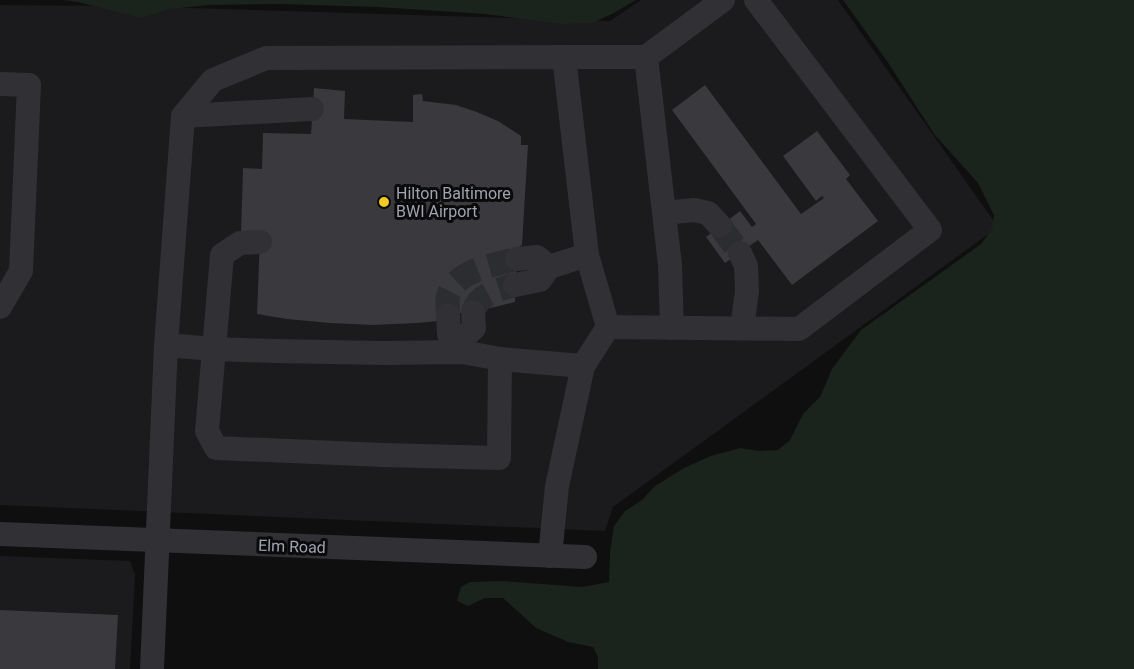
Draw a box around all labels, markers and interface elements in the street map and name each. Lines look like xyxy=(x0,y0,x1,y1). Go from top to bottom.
place label: Hilton Baltimore BWI Airport xyxy=(396,184,511,221)
marker: Hilton Baltimore BWI Airport xyxy=(377,195,391,209)
street label: Elm Road xyxy=(258,536,326,557)

